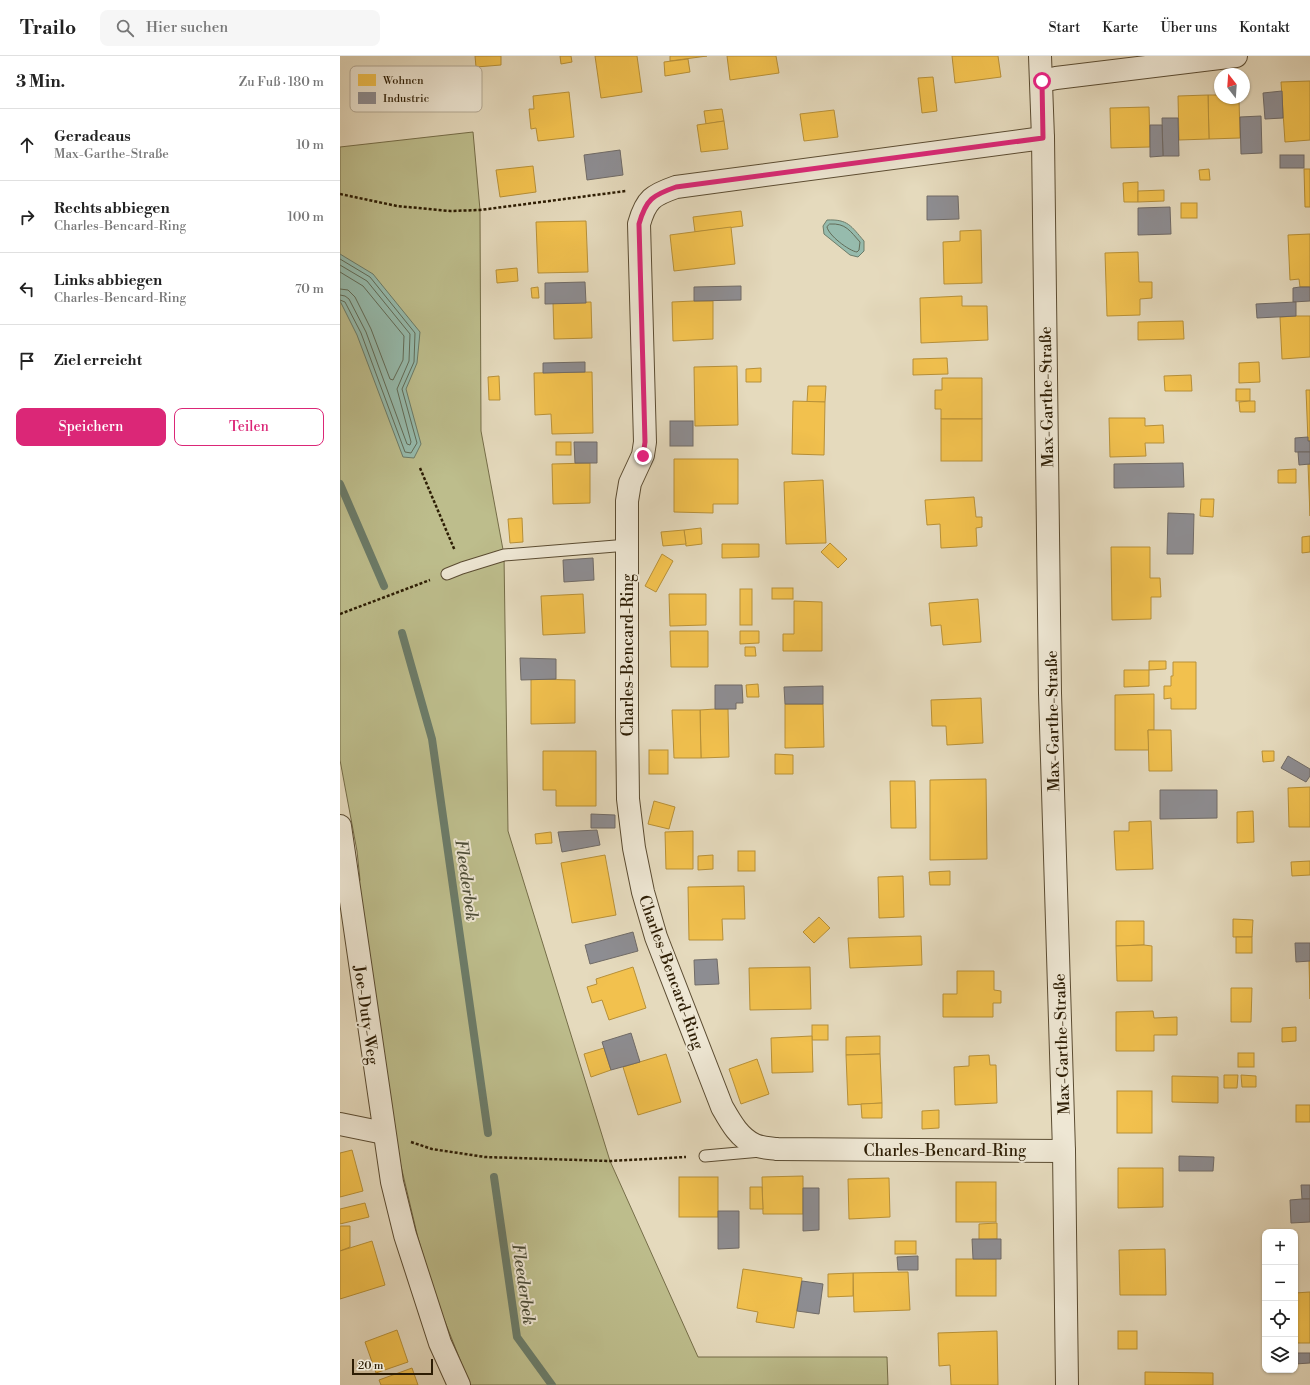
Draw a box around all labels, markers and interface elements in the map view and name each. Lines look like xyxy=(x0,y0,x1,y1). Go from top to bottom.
search box xyxy=(100,10,380,46)
text: Trailo xyxy=(20,16,76,40)
icon: search xyxy=(114,17,136,39)
text: Hier suchen xyxy=(146,18,228,37)
text: Start xyxy=(1048,19,1080,37)
text: Karte xyxy=(1102,19,1138,37)
text: Über uns xyxy=(1160,19,1217,37)
text: Kontakt xyxy=(1239,19,1290,37)
legend xyxy=(350,66,482,112)
north arrow xyxy=(1214,68,1250,104)
text: 3 Min. xyxy=(16,71,65,93)
route start xyxy=(1033,72,1051,90)
text: Zu Fuß · 180 m xyxy=(239,74,324,90)
text: Wohnen xyxy=(382,74,424,88)
text: Industrie xyxy=(383,92,430,106)
text: Geradeaus xyxy=(54,127,131,146)
icon: ahead xyxy=(16,134,38,156)
text: 10 m xyxy=(296,137,324,153)
text: Max-Garthe-Straße xyxy=(54,146,169,162)
text: Rechts abbiegen xyxy=(54,199,170,218)
icon: right xyxy=(16,206,38,228)
text: 100 m xyxy=(288,209,324,225)
text: Charles-Bencard-Ring xyxy=(54,218,186,234)
text: Links abbiegen xyxy=(54,271,162,290)
icon: left xyxy=(16,278,38,300)
text: 70 m xyxy=(295,281,324,297)
text: Charles-Bencard-Ring xyxy=(54,290,186,306)
street label: Max-Garthe-Straße xyxy=(1036,326,1058,468)
icon: arrive xyxy=(16,350,38,372)
text: Ziel erreicht xyxy=(54,351,142,370)
button: Speichern xyxy=(16,408,166,446)
button: Teilen xyxy=(174,408,324,446)
route end xyxy=(634,447,652,465)
street label: Charles-Bencard-Ring xyxy=(618,573,638,736)
street label: Max-Garthe-Straße xyxy=(1042,650,1064,792)
water label: Fleederbek xyxy=(449,838,483,922)
street label: Charles-Bencard-Ring xyxy=(634,892,709,1053)
street label: Joe-Duty-Weg xyxy=(349,963,383,1067)
street label: Max-Garthe-Straße xyxy=(1050,973,1074,1115)
street label: Charles-Bencard-Ring xyxy=(864,1141,1027,1161)
map controls xyxy=(1262,1229,1298,1373)
button: + xyxy=(1262,1229,1298,1265)
water label: Fleederbek xyxy=(506,1242,540,1326)
button: − xyxy=(1262,1265,1298,1301)
button: locate xyxy=(1262,1301,1298,1337)
button: layers xyxy=(1262,1337,1298,1373)
scale bar xyxy=(352,1357,433,1376)
text: 20 m xyxy=(358,1359,383,1373)

